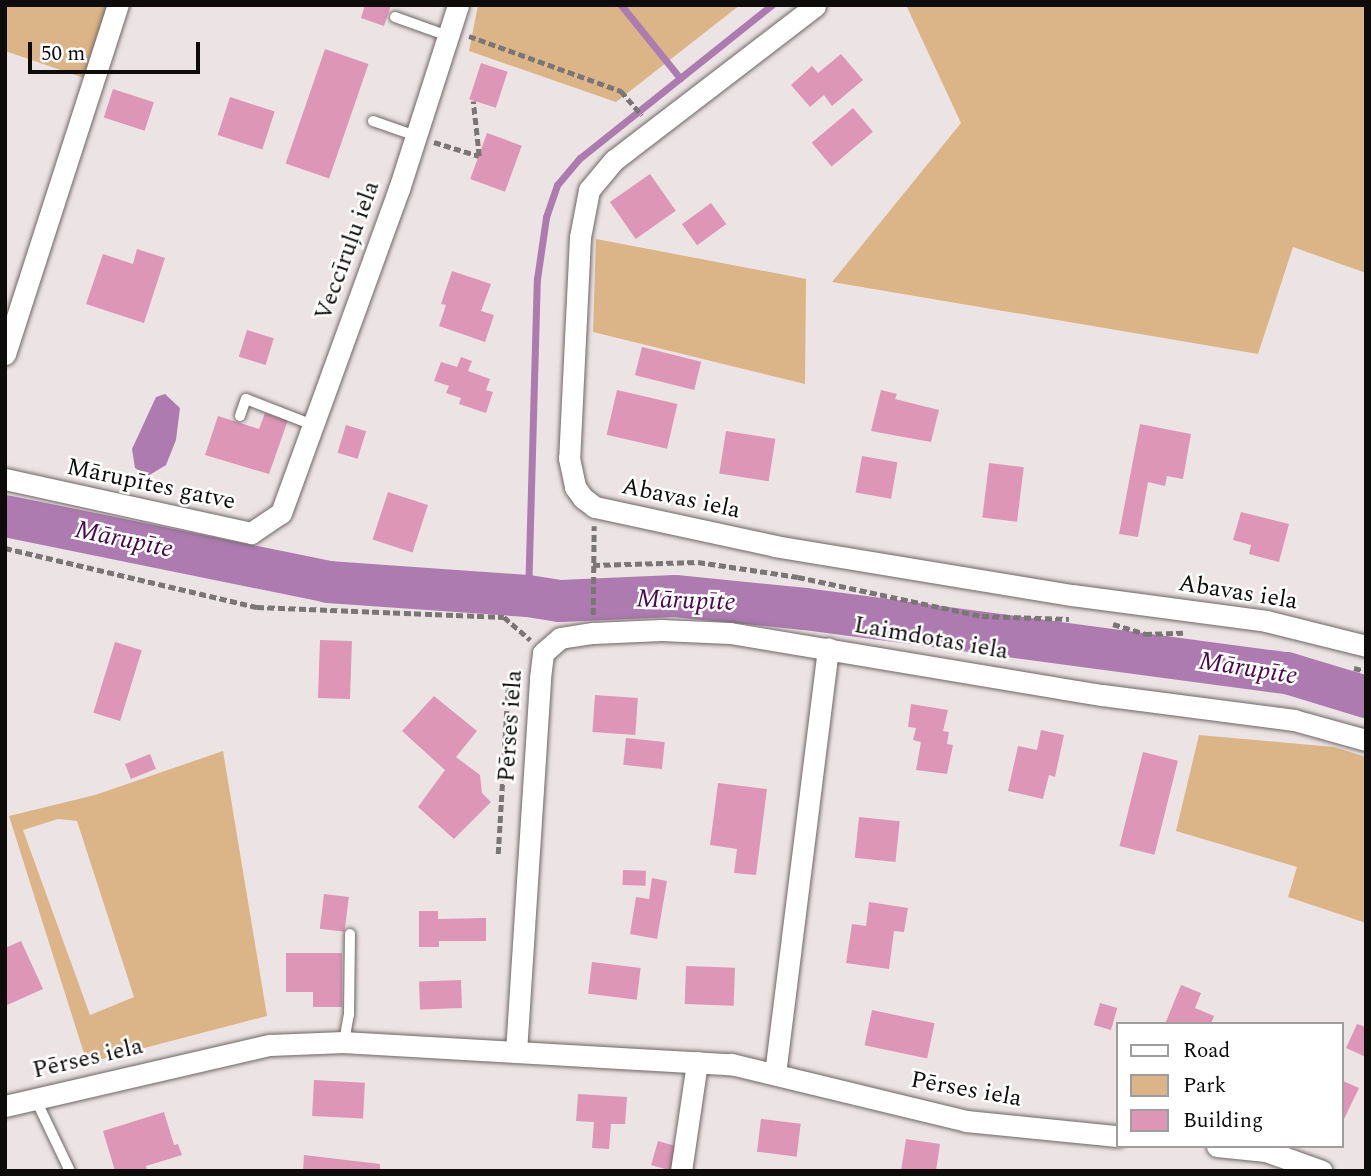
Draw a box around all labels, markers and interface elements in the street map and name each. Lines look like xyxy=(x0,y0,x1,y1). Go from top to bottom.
scale bar xyxy=(32,28,203,72)
text: 50 m xyxy=(41,38,85,70)
street label: Veccīruļu iela xyxy=(309,177,387,325)
street label: Mārupītes gatve xyxy=(64,453,238,517)
street label: Abavas iela xyxy=(619,472,743,526)
water label: Mārupīte xyxy=(72,514,176,566)
street label: Abavas iela xyxy=(1176,569,1300,617)
water label: Mārupīte xyxy=(636,584,736,618)
street label: Laimdotas iela xyxy=(852,611,1010,667)
water label: Mārupīte xyxy=(1196,646,1300,692)
street label: Pērses iela xyxy=(493,669,529,783)
legend xyxy=(1116,1022,1343,1148)
street label: Pērses iela xyxy=(30,1032,146,1086)
text: Road xyxy=(1183,1035,1230,1067)
street label: Pērses iela xyxy=(908,1066,1024,1114)
text: Park xyxy=(1183,1070,1226,1102)
text: Building xyxy=(1183,1105,1263,1137)

